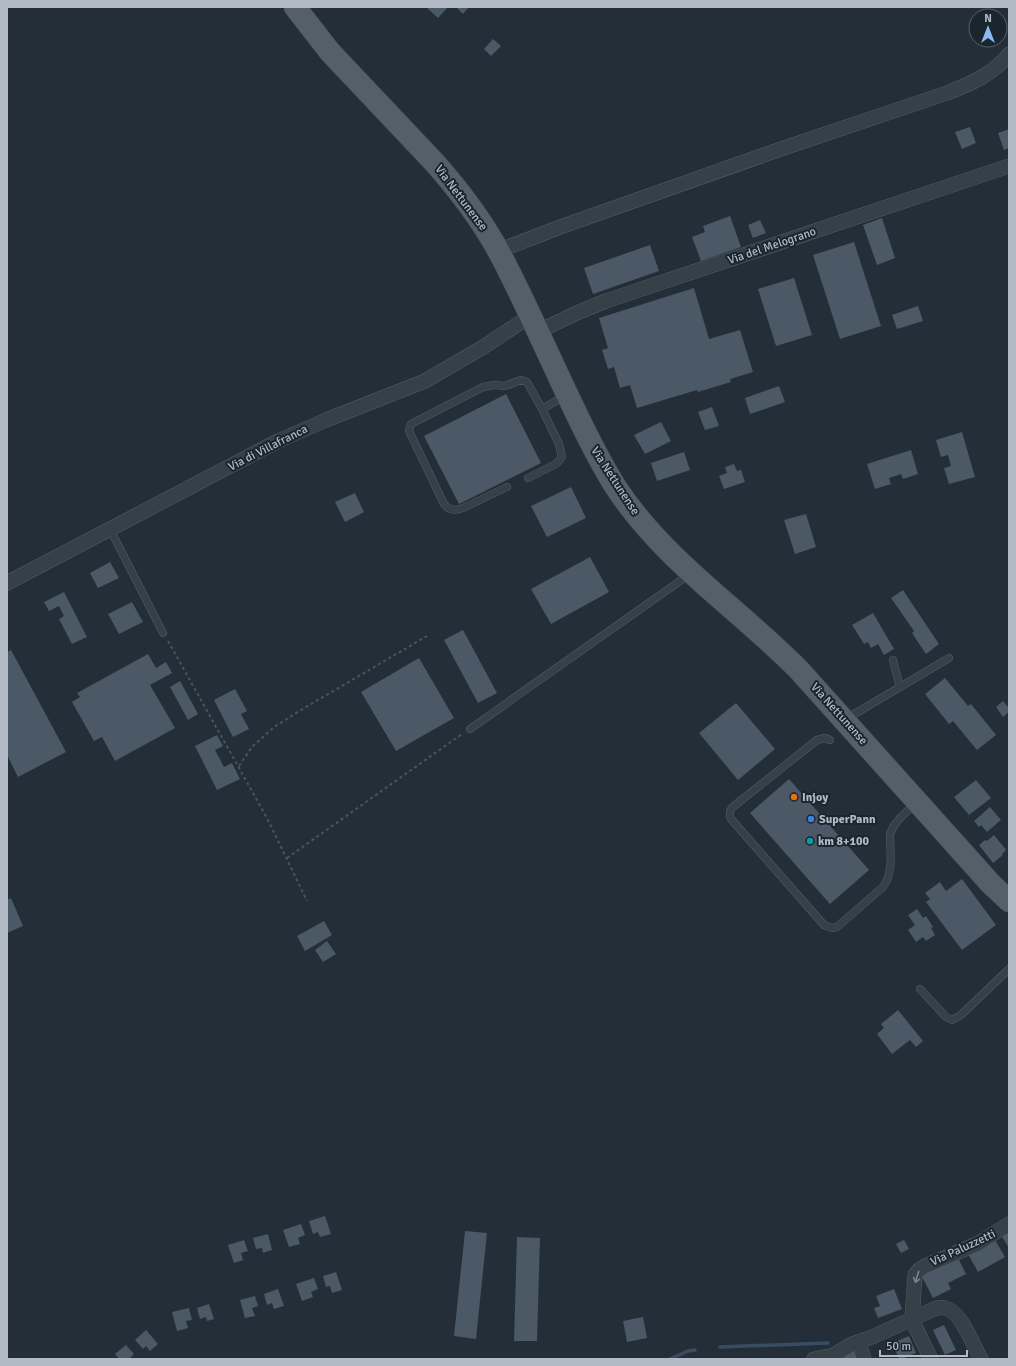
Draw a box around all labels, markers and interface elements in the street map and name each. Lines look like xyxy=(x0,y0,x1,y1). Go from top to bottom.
north arrow xyxy=(968,8,1008,48)
text: N xyxy=(984,12,992,25)
street label: Via Nettunense xyxy=(431,162,491,234)
street label: Via del Melograno xyxy=(726,224,818,268)
street label: Via di Villafranca xyxy=(226,422,310,474)
street label: Via Nettunense xyxy=(587,444,643,518)
street label: Via Nettunense xyxy=(807,680,871,748)
place label: Injoy xyxy=(802,790,828,805)
marker: Injoy xyxy=(789,792,799,802)
place label: SuperPann xyxy=(819,812,876,827)
marker: SuperPann xyxy=(806,814,816,824)
place label: km 8+100 xyxy=(818,834,869,849)
marker: km 8+100 xyxy=(805,836,815,846)
street label: Via Paluzzetti xyxy=(928,1226,998,1270)
one-way arrow xyxy=(913,1270,920,1283)
scale bar xyxy=(880,1332,967,1358)
text: 50 m xyxy=(886,1339,911,1354)

